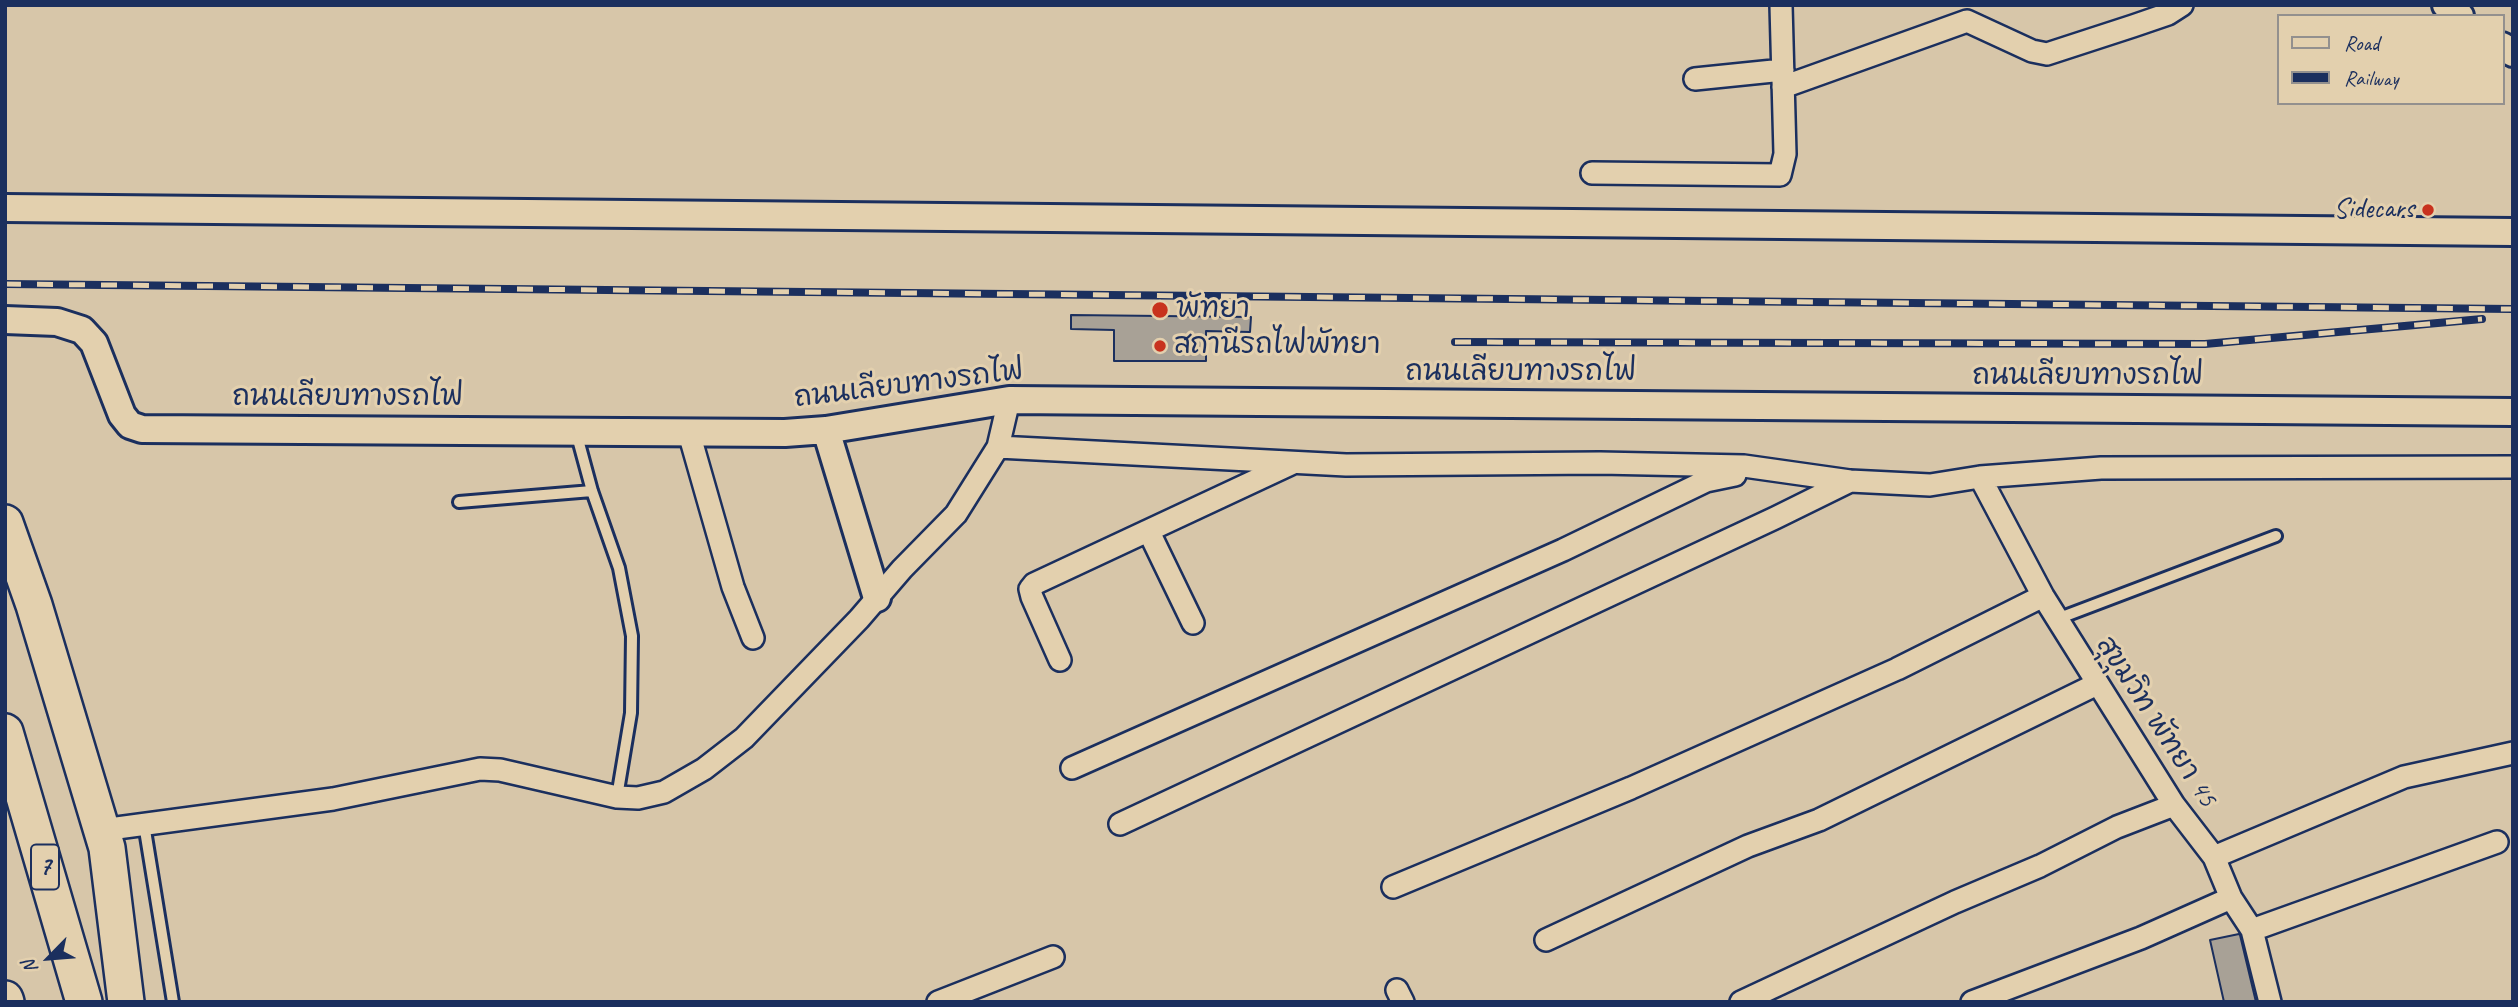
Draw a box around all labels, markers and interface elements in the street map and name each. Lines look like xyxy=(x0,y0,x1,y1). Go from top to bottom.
legend xyxy=(2276,14,2504,105)
text: Road xyxy=(2344,30,2379,56)
text: Railway xyxy=(2344,65,2398,91)
place label: Sidecars xyxy=(2334,193,2414,227)
marker: Sidecars xyxy=(2420,202,2436,218)
place label: พัทยา xyxy=(1176,293,1250,327)
marker: พัทยา xyxy=(1150,300,1170,320)
place label: สถานีรถไฟพัทยา xyxy=(1174,329,1380,363)
marker: สถานีรถไฟพัทยา xyxy=(1152,338,1168,354)
street label: ถนนเลียบทางรถไฟ xyxy=(792,354,1026,416)
street label: ถนนเลียบทางรถไฟ xyxy=(1405,356,1637,390)
street label: ถนนเลียบทางรถไฟ xyxy=(1972,360,2204,394)
street label: ถนนเลียบทางรถไฟ xyxy=(232,381,464,415)
street label: สุขุมวิท พัทยา 45 xyxy=(2088,630,2224,814)
road number: 7 xyxy=(31,845,59,890)
north arrow xyxy=(14,923,84,993)
text: N xyxy=(17,956,43,977)

